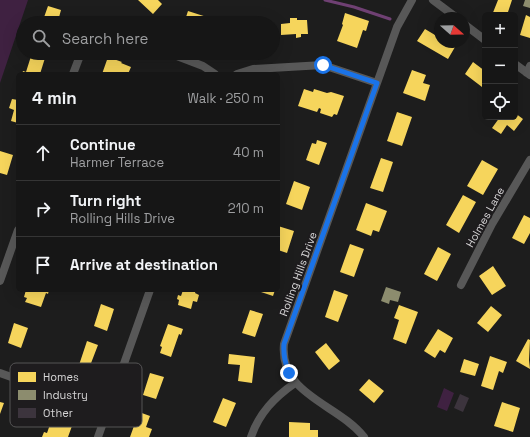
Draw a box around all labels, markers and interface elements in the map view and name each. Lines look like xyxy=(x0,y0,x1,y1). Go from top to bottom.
north arrow xyxy=(434,12,470,48)
map controls xyxy=(482,12,518,120)
button: + xyxy=(482,12,518,48)
search box xyxy=(16,16,280,60)
icon: search xyxy=(30,27,52,49)
text: Search here xyxy=(62,29,148,48)
button: − xyxy=(482,48,518,84)
route start xyxy=(314,56,332,74)
button: locate xyxy=(482,84,518,120)
text: 4 min xyxy=(32,87,77,109)
text: Walk · 250 m xyxy=(188,90,264,107)
text: Continue xyxy=(70,135,136,154)
icon: ahead xyxy=(32,142,54,164)
text: 40 m xyxy=(233,144,264,161)
text: Harmer Terrace xyxy=(70,154,164,171)
street label: Holmes Lane xyxy=(463,184,507,250)
text: Turn right xyxy=(70,191,141,210)
icon: right xyxy=(32,198,54,220)
text: 210 m xyxy=(228,200,264,217)
text: Rolling Hills Drive xyxy=(70,210,175,227)
street label: Rolling Hills Drive xyxy=(276,230,320,318)
icon: arrive xyxy=(32,254,54,276)
text: Arrive at destination xyxy=(70,255,218,274)
legend xyxy=(10,363,142,427)
route end xyxy=(280,364,298,382)
text: Homes xyxy=(43,370,79,384)
text: Industry xyxy=(43,388,88,402)
text: Other xyxy=(43,406,73,420)

